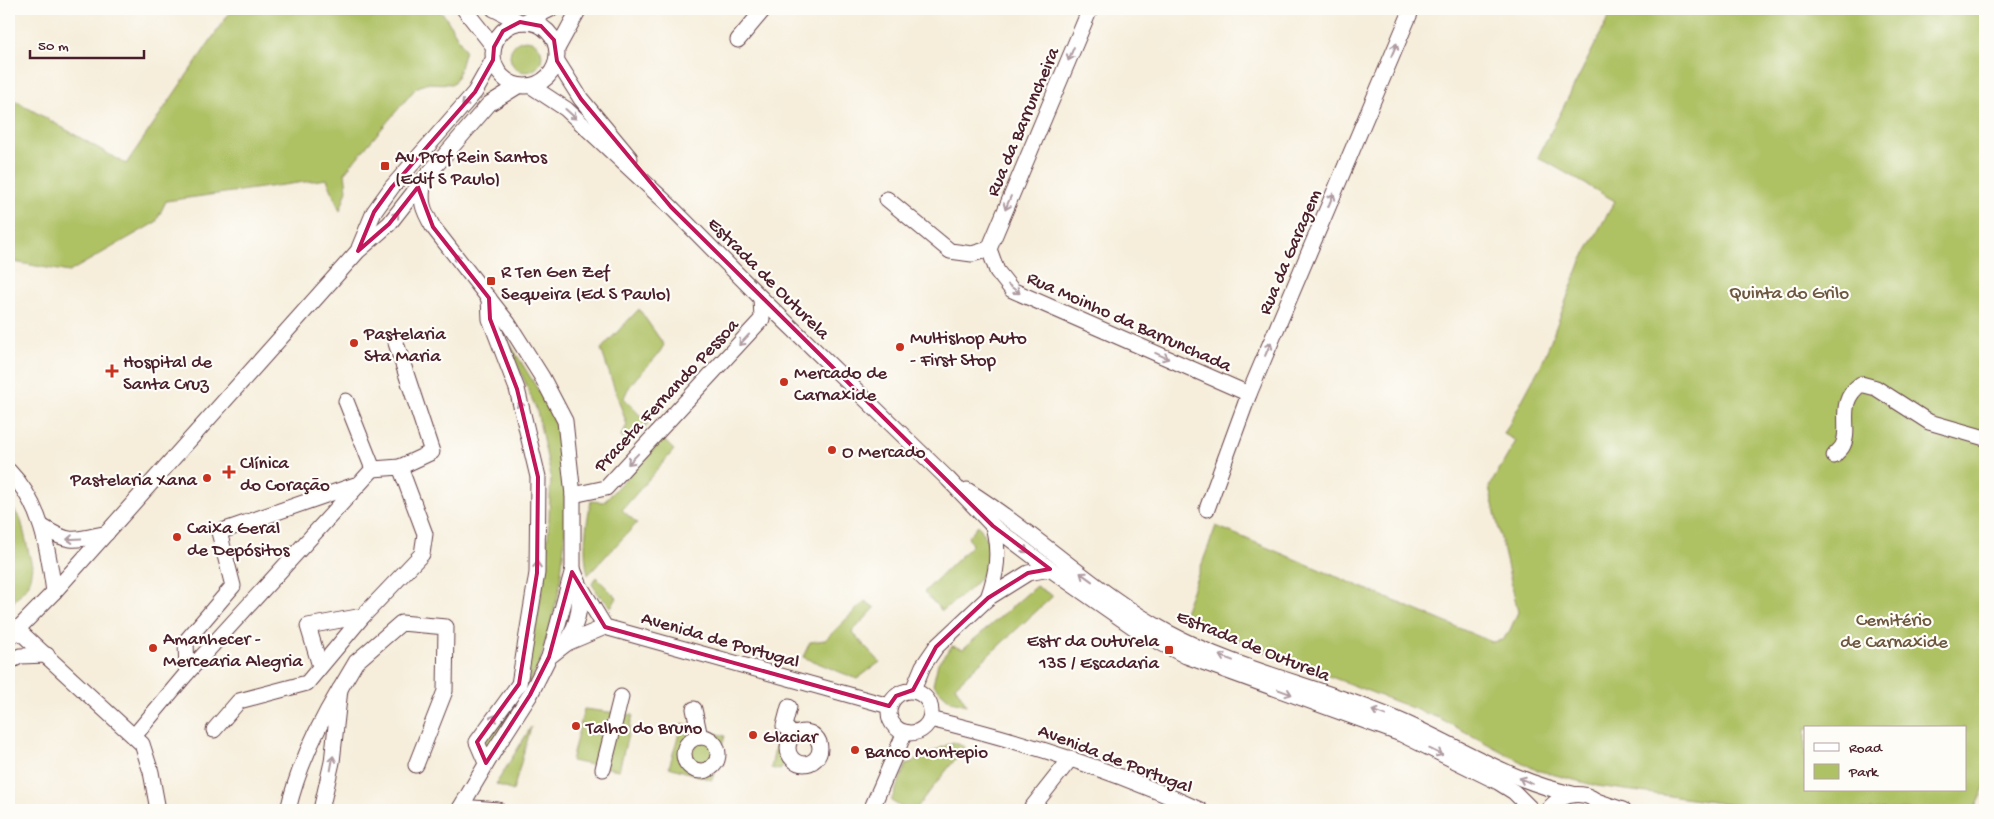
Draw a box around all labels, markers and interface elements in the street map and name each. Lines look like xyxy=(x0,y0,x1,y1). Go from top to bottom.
scale bar xyxy=(30,28,144,60)
text: 50 m xyxy=(38,38,69,56)
street label: Rua da Barruncheira xyxy=(982,43,1067,200)
one-way arrow xyxy=(1390,43,1400,58)
one-way arrow xyxy=(1066,46,1076,61)
one-way arrow xyxy=(461,94,473,107)
one-way arrow xyxy=(564,108,577,120)
place label: Av Prof Rein Santos (Edif S Paulo) xyxy=(395,147,548,192)
marker: Av Prof Rein Santos (Edif S Paulo) xyxy=(379,160,391,172)
street label: Rua da Garagem xyxy=(1254,186,1328,319)
one-way arrow xyxy=(1327,193,1336,208)
one-way arrow xyxy=(1003,196,1012,211)
one-way arrow xyxy=(389,211,399,225)
street label: Estrada de Outurela xyxy=(701,213,835,347)
one-way arrow xyxy=(453,253,464,266)
place label: R Ten Gen Zef Sequeira (Ed S Paulo) xyxy=(501,262,671,307)
street label: Rua Moinho da Barrunchada xyxy=(1023,268,1236,379)
marker: R Ten Gen Zef Sequeira (Ed S Paulo) xyxy=(485,275,497,287)
park label: Quinta do Grilo xyxy=(1729,283,1849,306)
one-way arrow xyxy=(1007,284,1021,294)
street label: Praceta Fernando Pessoa xyxy=(590,314,746,479)
place label: Pastelaria Sta Maria xyxy=(363,324,447,369)
place label: Multishop Auto - First Stop xyxy=(910,328,1027,373)
one-way arrow xyxy=(738,333,750,346)
marker: Pastelaria Sta Maria xyxy=(348,337,360,349)
marker: Multishop Auto - First Stop xyxy=(894,341,906,353)
one-way arrow xyxy=(1263,342,1273,357)
place label: Hospital de Santa Cruz xyxy=(123,352,212,397)
one-way arrow xyxy=(1154,352,1169,362)
place label: Mercado de Carnaxide xyxy=(794,363,887,408)
marker: Hospital de Santa Cruz xyxy=(105,364,119,378)
marker: Mercado de Carnaxide xyxy=(778,376,790,388)
one-way arrow xyxy=(516,401,526,417)
place label: O Mercado xyxy=(842,442,926,465)
marker: O Mercado xyxy=(826,444,838,456)
one-way arrow xyxy=(627,452,639,465)
place label: Clínica do Coração xyxy=(240,453,330,498)
marker: Clínica do Coração xyxy=(222,465,236,479)
place label: Pastelaria Xana xyxy=(70,470,198,493)
marker: Pastelaria Xana xyxy=(201,472,213,484)
place label: Caixa Geral de Depósitos xyxy=(187,518,291,563)
marker: Caixa Geral de Depósitos xyxy=(171,531,183,543)
one-way arrow xyxy=(66,534,82,543)
one-way arrow xyxy=(1015,543,1029,553)
one-way arrow xyxy=(532,561,541,577)
one-way arrow xyxy=(1079,572,1093,582)
street label: Estrada de Outurela xyxy=(1172,606,1334,689)
street label: Avenida de Portugal xyxy=(638,608,802,675)
park label: Cemitério de Carnaxide xyxy=(1840,610,1948,655)
place label: Amanhecer - Mercearia Alegria xyxy=(163,629,304,674)
place label: Estr da Outurela 135 / Escadaria xyxy=(1027,631,1160,676)
marker: Amanhecer - Mercearia Alegria xyxy=(147,642,159,654)
marker: Estr da Outurela 135 / Escadaria xyxy=(1163,644,1175,656)
one-way arrow xyxy=(1219,653,1234,662)
one-way arrow xyxy=(1277,688,1293,697)
one-way arrow xyxy=(1372,708,1387,717)
one-way arrow xyxy=(486,714,497,728)
place label: Talho do Bruno xyxy=(585,718,702,741)
marker: Talho do Bruno xyxy=(570,720,582,732)
street label: Avenida de Portugal xyxy=(1034,720,1195,800)
legend xyxy=(1804,726,1966,792)
place label: Glaciar xyxy=(763,727,820,750)
marker: Glaciar xyxy=(747,729,759,741)
text: Road xyxy=(1849,740,1883,758)
place label: Banco Montepio xyxy=(864,742,988,765)
marker: Banco Montepio xyxy=(849,744,861,756)
one-way arrow xyxy=(1428,748,1443,757)
one-way arrow xyxy=(327,755,337,771)
text: Park xyxy=(1848,764,1879,782)
one-way arrow xyxy=(1519,776,1534,786)

